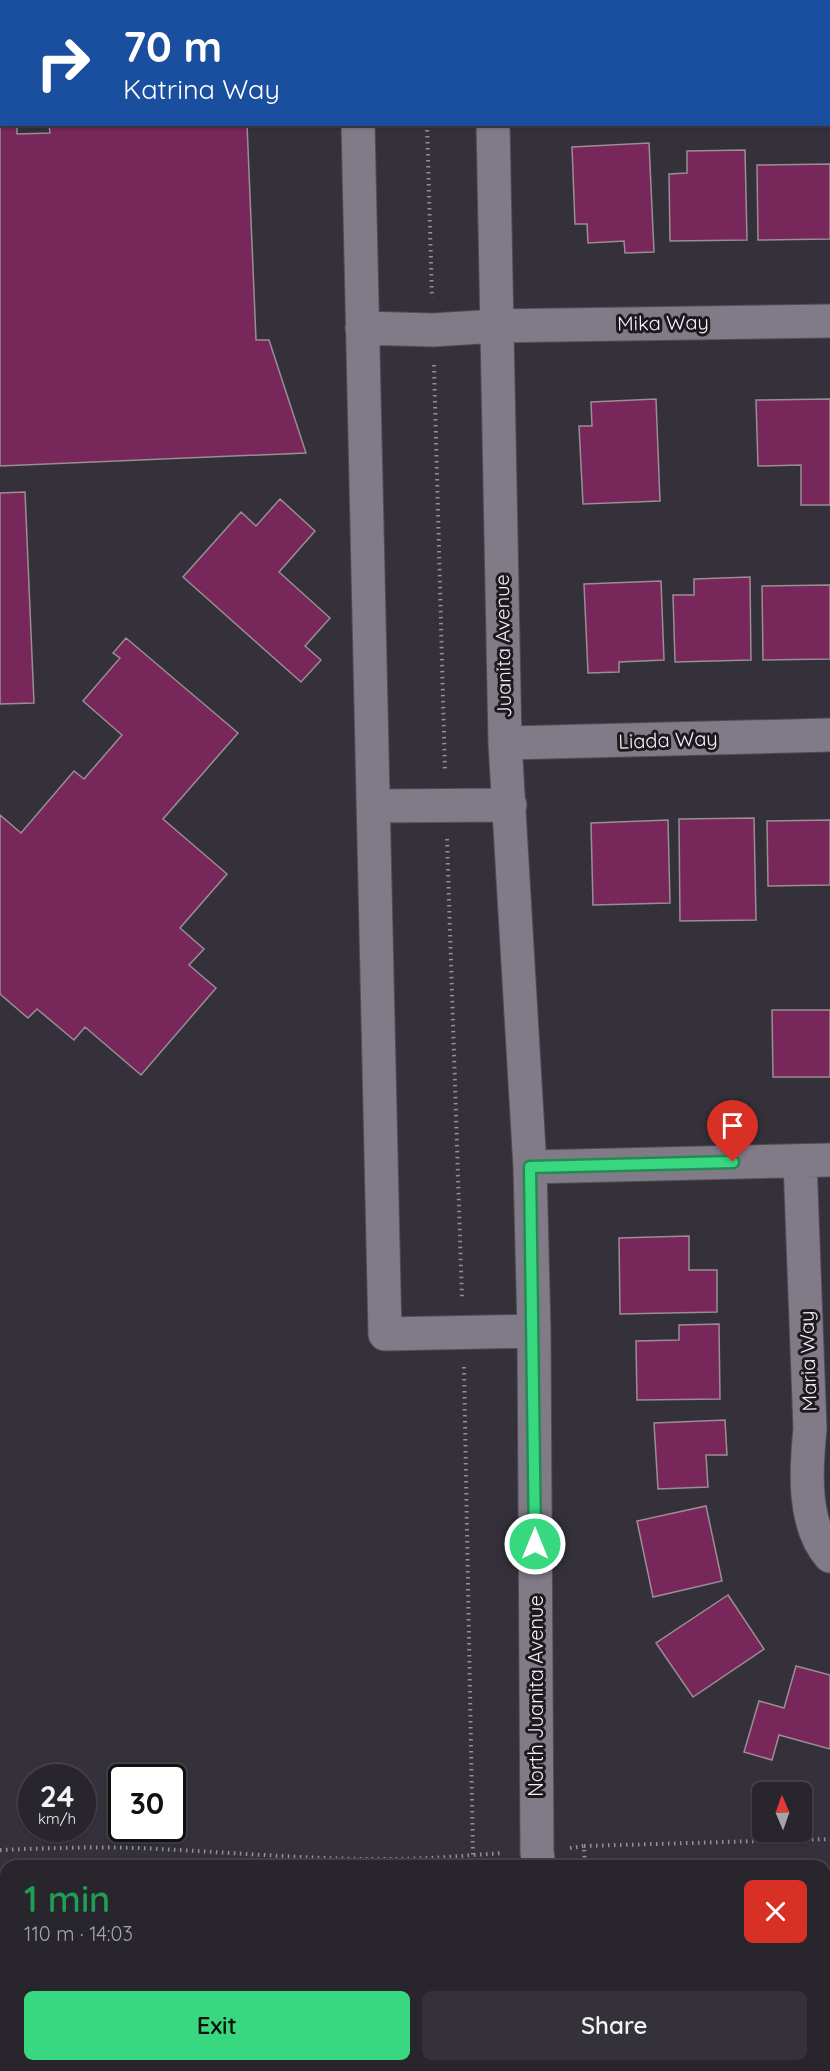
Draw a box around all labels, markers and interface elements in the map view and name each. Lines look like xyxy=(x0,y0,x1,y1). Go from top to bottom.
text: 70 m xyxy=(123,20,222,73)
icon: right xyxy=(24,24,102,102)
text: Katrina Way xyxy=(123,72,280,106)
street label: Mika Way xyxy=(617,309,709,336)
street label: Juanita Avenue xyxy=(489,574,516,718)
street label: Liada Way xyxy=(618,725,718,754)
pin xyxy=(707,1100,758,1162)
icon: arrive xyxy=(716,1109,749,1142)
street label: Maria Way xyxy=(793,1310,822,1412)
position arrow xyxy=(503,1512,567,1576)
street label: North Juanita Avenue xyxy=(523,1595,548,1797)
speed limit sign: 30 xyxy=(108,1764,186,1842)
text: 24 xyxy=(40,1777,74,1815)
north arrow xyxy=(752,1782,812,1842)
map controls xyxy=(752,1782,812,1842)
text: km/h xyxy=(38,1809,76,1828)
text: 1 min xyxy=(24,1876,110,1921)
button: close xyxy=(744,1880,807,1943)
text: 110 m · 14:03 xyxy=(24,1921,133,1946)
button: Exit xyxy=(24,1991,410,2060)
button: Share xyxy=(422,1991,807,2060)

